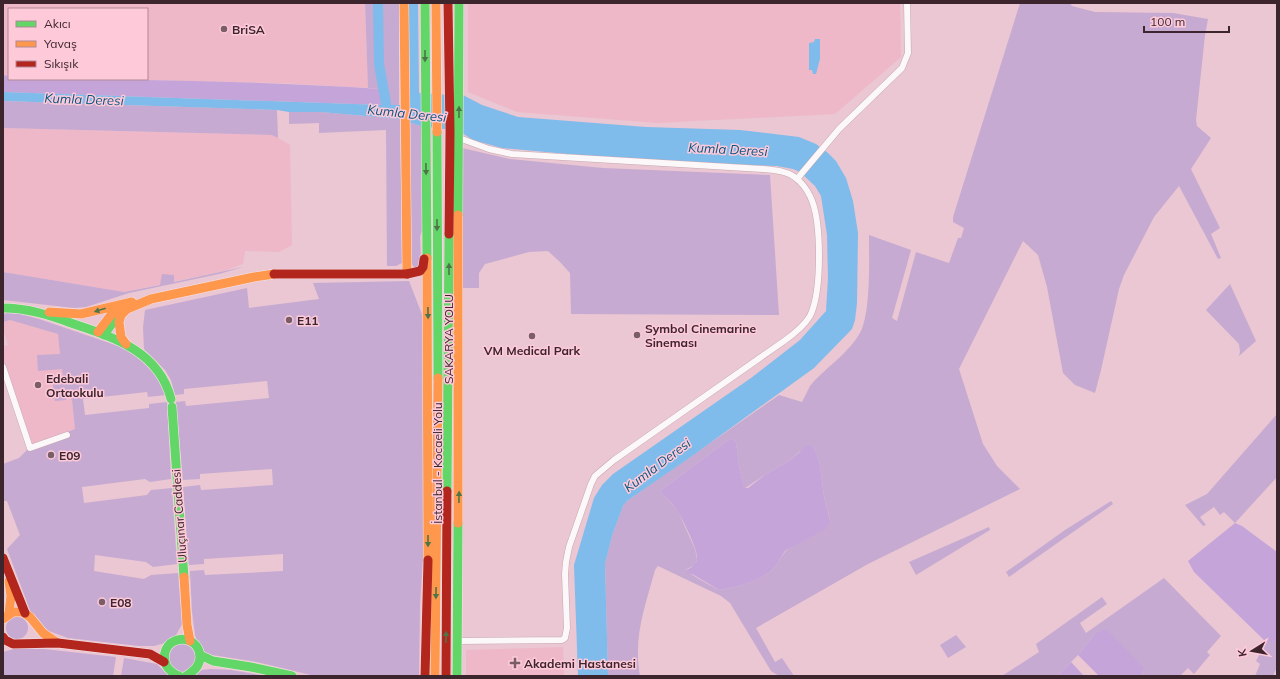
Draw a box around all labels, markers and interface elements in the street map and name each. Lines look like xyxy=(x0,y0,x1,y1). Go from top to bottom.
legend xyxy=(8,8,148,80)
scale bar xyxy=(1144,8,1229,34)
text: 100 m xyxy=(1150,14,1185,29)
text: Akıcı xyxy=(44,16,71,31)
place label: BriSA xyxy=(232,22,265,37)
marker: BriSA xyxy=(219,24,229,34)
text: Yavaş xyxy=(43,36,77,51)
one-way arrow xyxy=(422,50,428,63)
text: Sıkışık xyxy=(44,56,79,71)
water label: Kumla Deresi xyxy=(44,90,125,108)
water label: Kumla Deresi xyxy=(367,101,448,125)
one-way arrow xyxy=(456,105,462,118)
water label: Kumla Deresi xyxy=(688,139,769,159)
one-way arrow xyxy=(423,163,429,176)
one-way arrow xyxy=(434,219,440,232)
one-way arrow xyxy=(446,262,452,275)
street label: SAKARYA YOLU xyxy=(441,294,456,384)
one-way arrow xyxy=(93,307,105,313)
one-way arrow xyxy=(425,307,431,320)
place label: E11 xyxy=(297,313,319,328)
marker: E11 xyxy=(284,315,294,325)
place label: Symbol Cinemarine Sineması xyxy=(645,321,756,350)
marker: Symbol Cinemarine Sineması xyxy=(632,330,642,340)
marker: VM Medical Park xyxy=(527,331,537,341)
place label: VM Medical Park xyxy=(483,343,581,358)
place label: Edebali Ortaokulu xyxy=(46,371,104,400)
marker: Edebali Ortaokulu xyxy=(33,380,43,390)
street label: İstanbul - Kocaeli Yolu xyxy=(430,402,445,524)
water label: Kumla Deresi xyxy=(620,434,694,495)
place label: E09 xyxy=(59,448,81,463)
marker: E09 xyxy=(46,450,56,460)
street label: Uluçınar Caddesi xyxy=(168,468,190,563)
one-way arrow xyxy=(456,490,462,503)
one-way arrow xyxy=(425,535,431,548)
one-way arrow xyxy=(433,587,439,600)
place label: E08 xyxy=(110,595,132,610)
marker: E08 xyxy=(97,597,107,607)
one-way arrow xyxy=(443,630,449,643)
north arrow xyxy=(1232,631,1272,671)
text: K xyxy=(1234,647,1250,658)
place label: Akademi Hastanesi xyxy=(524,656,636,671)
marker: Akademi Hastanesi xyxy=(509,657,521,669)

